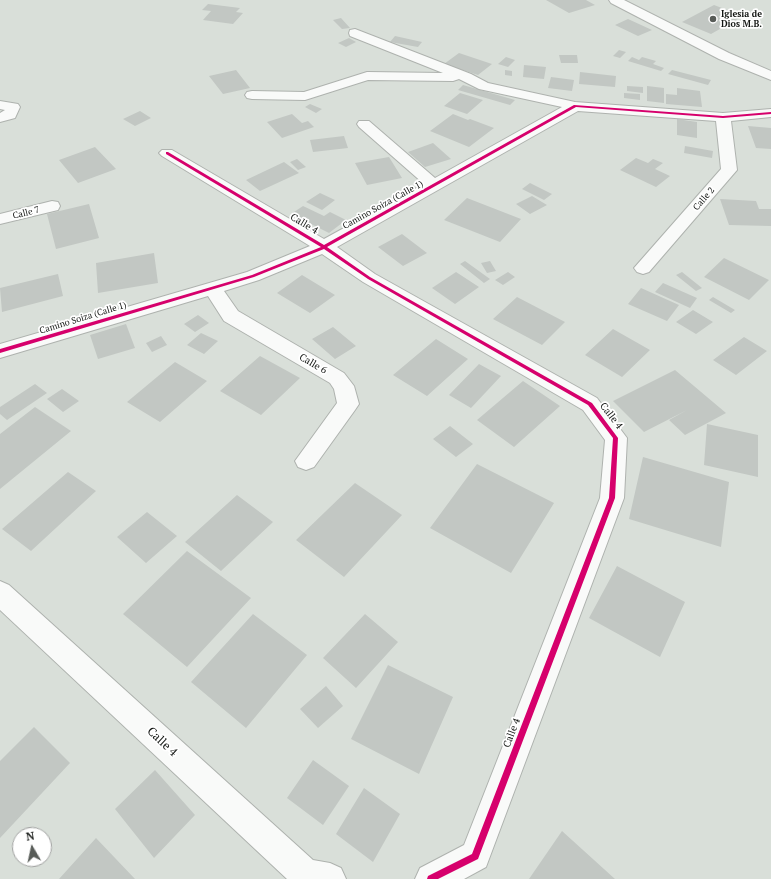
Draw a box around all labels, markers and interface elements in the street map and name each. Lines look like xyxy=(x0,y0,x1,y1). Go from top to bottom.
place label: Iglesia de Dios M.B. xyxy=(721,9,762,30)
marker: Iglesia de Dios M.B. xyxy=(708,14,718,24)
street label: Camino Soiza (Calle 1) xyxy=(341,178,425,232)
street label: Calle 2 xyxy=(691,185,717,213)
street label: Calle 7 xyxy=(11,204,41,222)
street label: Calle 4 xyxy=(288,211,320,237)
street label: Camino Soiza (Calle 1) xyxy=(38,300,128,336)
street label: Calle 6 xyxy=(297,351,329,377)
street label: Calle 4 xyxy=(597,400,625,432)
street label: Calle 4 xyxy=(501,717,523,749)
street label: Calle 4 xyxy=(144,724,180,760)
north arrow xyxy=(12,827,52,867)
text: N xyxy=(25,829,35,844)

